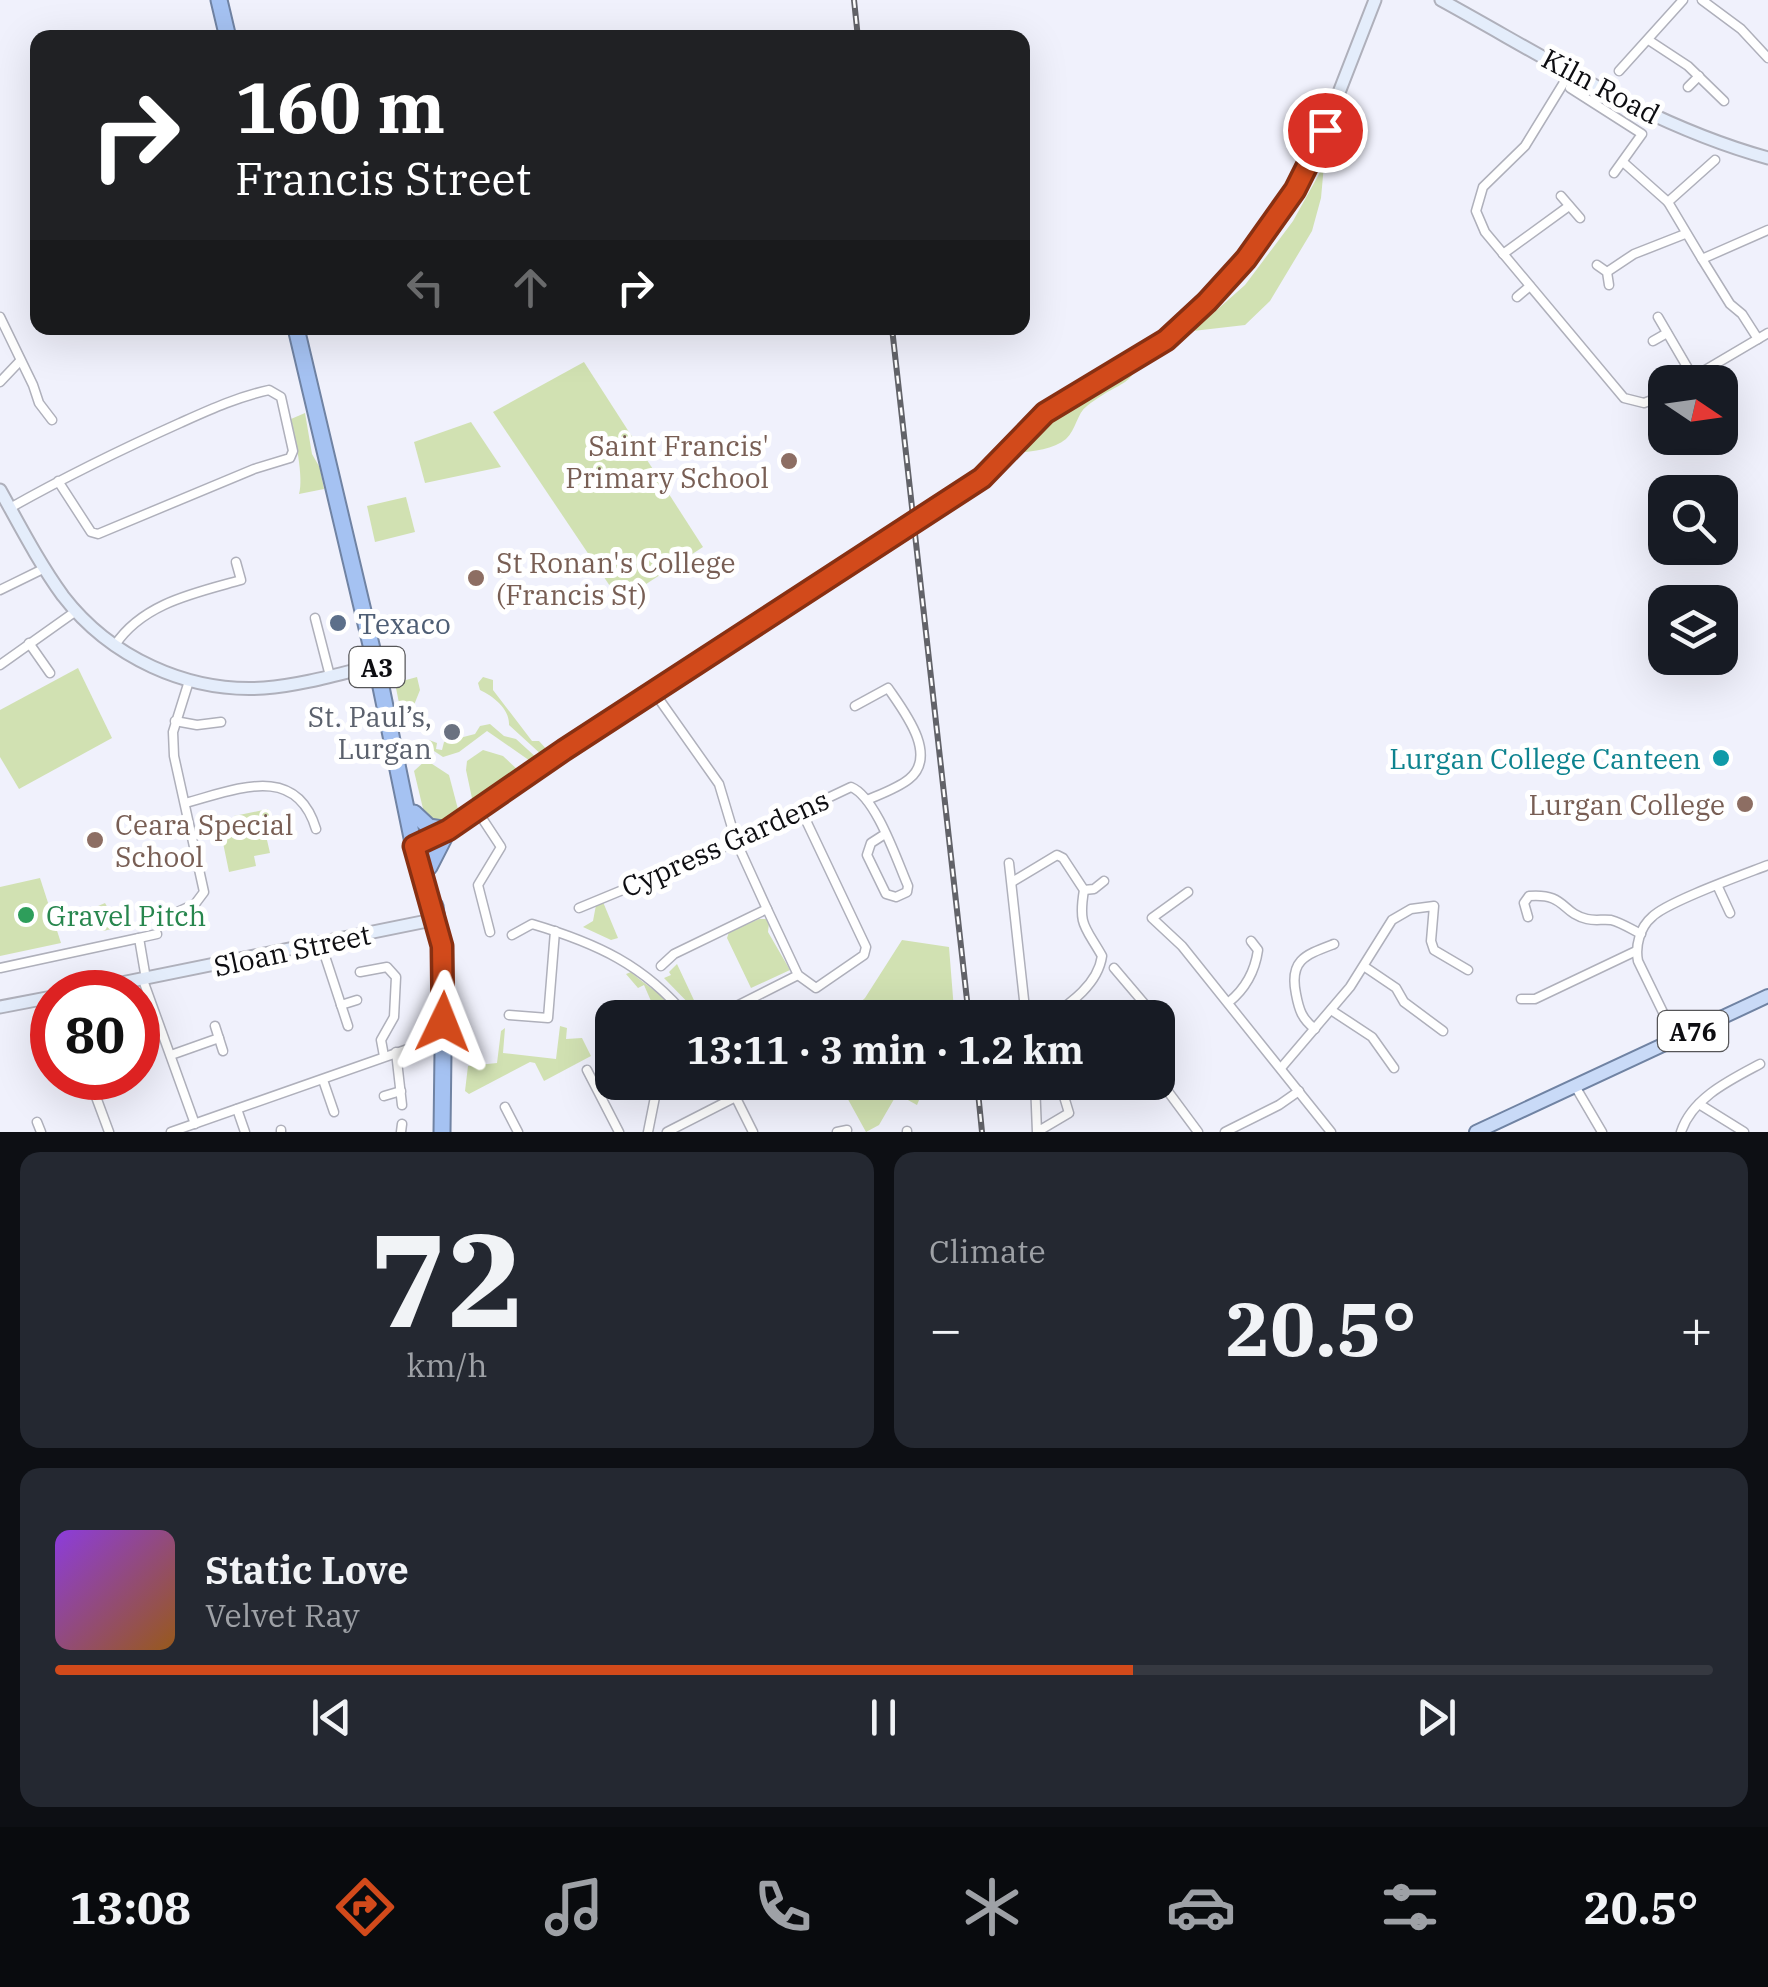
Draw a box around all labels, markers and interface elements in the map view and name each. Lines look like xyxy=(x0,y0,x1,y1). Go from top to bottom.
street label: Kiln Road xyxy=(1536,40,1666,132)
text: 160 m xyxy=(235,61,445,152)
icon: right xyxy=(70,70,200,200)
pin xyxy=(1283,88,1368,173)
icon: arrive xyxy=(1298,103,1353,158)
text: Francis Street xyxy=(235,149,532,207)
icon: left xyxy=(398,260,453,315)
icon: ahead xyxy=(503,260,558,315)
icon: right xyxy=(608,260,663,315)
north arrow xyxy=(1648,365,1738,455)
map controls xyxy=(1648,365,1738,675)
place label: Saint Francis' Primary School xyxy=(565,427,769,496)
marker: Saint Francis' Primary School xyxy=(778,450,800,472)
button: search xyxy=(1648,475,1738,565)
place label: St Ronan's College (Francis St) xyxy=(496,544,735,613)
marker: St Ronan's College (Francis St) xyxy=(465,567,487,589)
button: layers xyxy=(1648,585,1738,675)
place label: Texaco xyxy=(358,605,451,642)
marker: Texaco xyxy=(327,612,349,634)
road number: A3 xyxy=(350,647,404,687)
place label: St. Paul’s, Lurgan xyxy=(308,698,432,767)
marker: St. Paul’s, Lurgan xyxy=(441,721,463,743)
place label: Lurgan College Canteen xyxy=(1389,740,1701,777)
marker: Lurgan College Canteen xyxy=(1710,747,1732,769)
street label: Cypress Gardens xyxy=(616,781,834,905)
place label: Lurgan College xyxy=(1529,786,1725,823)
marker: Lurgan College xyxy=(1734,793,1756,815)
place label: Ceara Special School xyxy=(115,806,293,875)
marker: Ceara Special School xyxy=(84,829,106,851)
place label: Gravel Pitch xyxy=(46,897,206,934)
marker: Gravel Pitch xyxy=(15,904,37,926)
street label: Sloan Street xyxy=(210,915,374,985)
speed limit sign: 80 xyxy=(30,970,160,1100)
position arrow xyxy=(391,970,495,1074)
road number: A76 xyxy=(1658,1011,1728,1051)
text: 13:11 · 3 min · 1.2 km xyxy=(686,1025,1084,1074)
text: 72 xyxy=(369,1194,525,1363)
text: Climate xyxy=(929,1230,1046,1272)
text: 20.5° xyxy=(1225,1279,1417,1377)
text: − xyxy=(929,1293,962,1364)
text: + xyxy=(1680,1293,1713,1364)
text: km/h xyxy=(407,1344,487,1386)
text: Static Love xyxy=(205,1545,409,1594)
text: Velvet Ray xyxy=(205,1594,360,1636)
icon: previous xyxy=(304,1690,359,1745)
icon: pause xyxy=(856,1690,911,1745)
icon: next xyxy=(1409,1690,1464,1745)
icon: directions xyxy=(330,1872,400,1942)
icon: music xyxy=(539,1872,609,1942)
icon: phone xyxy=(748,1872,818,1942)
icon: climate xyxy=(957,1872,1027,1942)
icon: car xyxy=(1166,1872,1236,1942)
icon: filters xyxy=(1375,1872,1445,1942)
text: 13:08 xyxy=(69,1878,191,1936)
text: 20.5° xyxy=(1584,1878,1699,1936)

